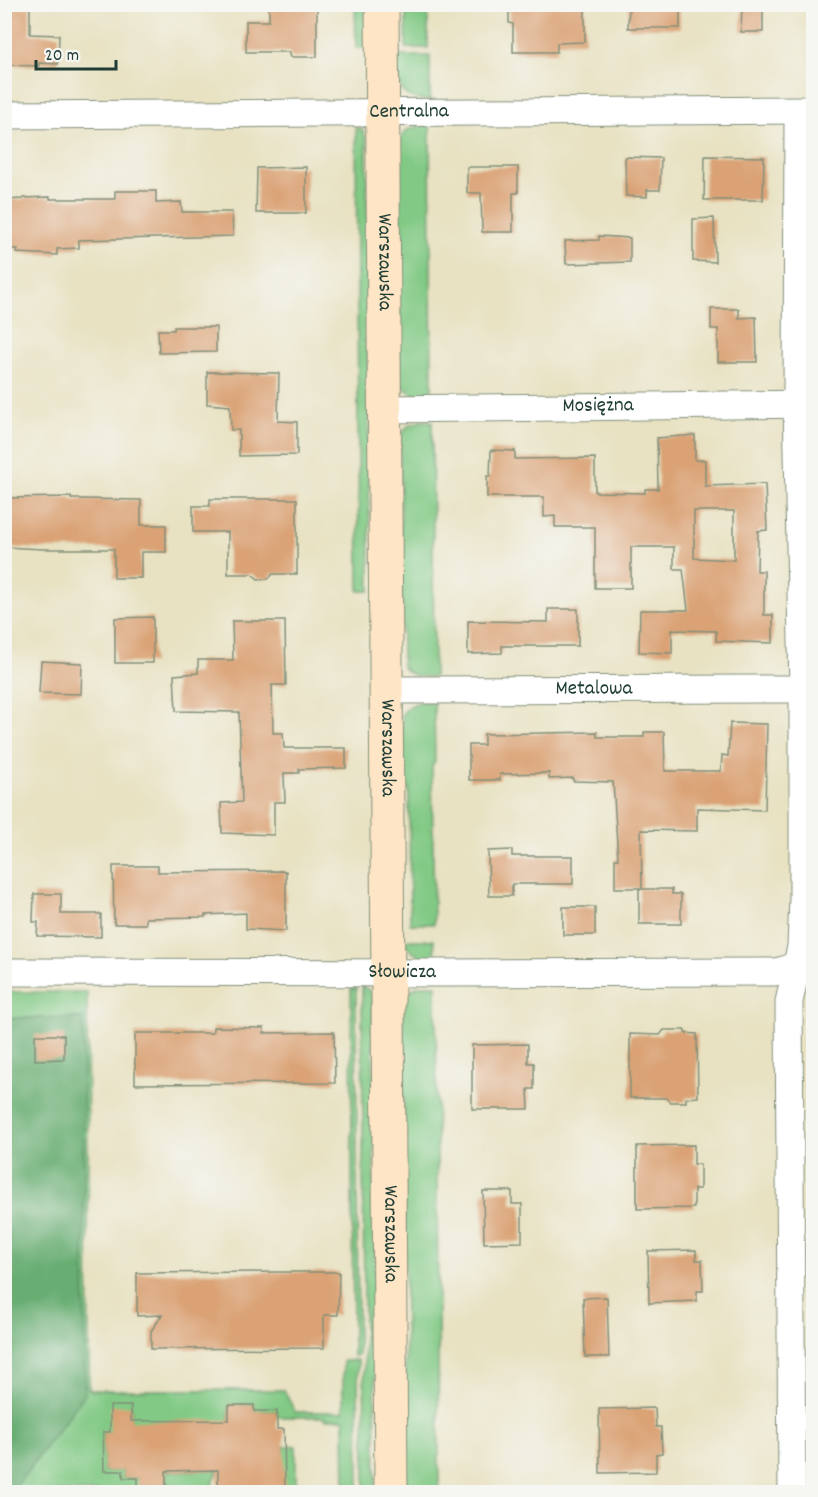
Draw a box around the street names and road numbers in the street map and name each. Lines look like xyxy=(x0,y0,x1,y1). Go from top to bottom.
street label: Centralna xyxy=(369,97,450,128)
street label: Warszawska xyxy=(368,213,399,312)
street label: Mosiężna xyxy=(562,391,635,422)
street label: Metalowa xyxy=(556,674,634,705)
street label: Warszawska xyxy=(371,699,402,798)
street label: Słowicza xyxy=(368,958,437,988)
street label: Warszawska xyxy=(374,1185,405,1284)

